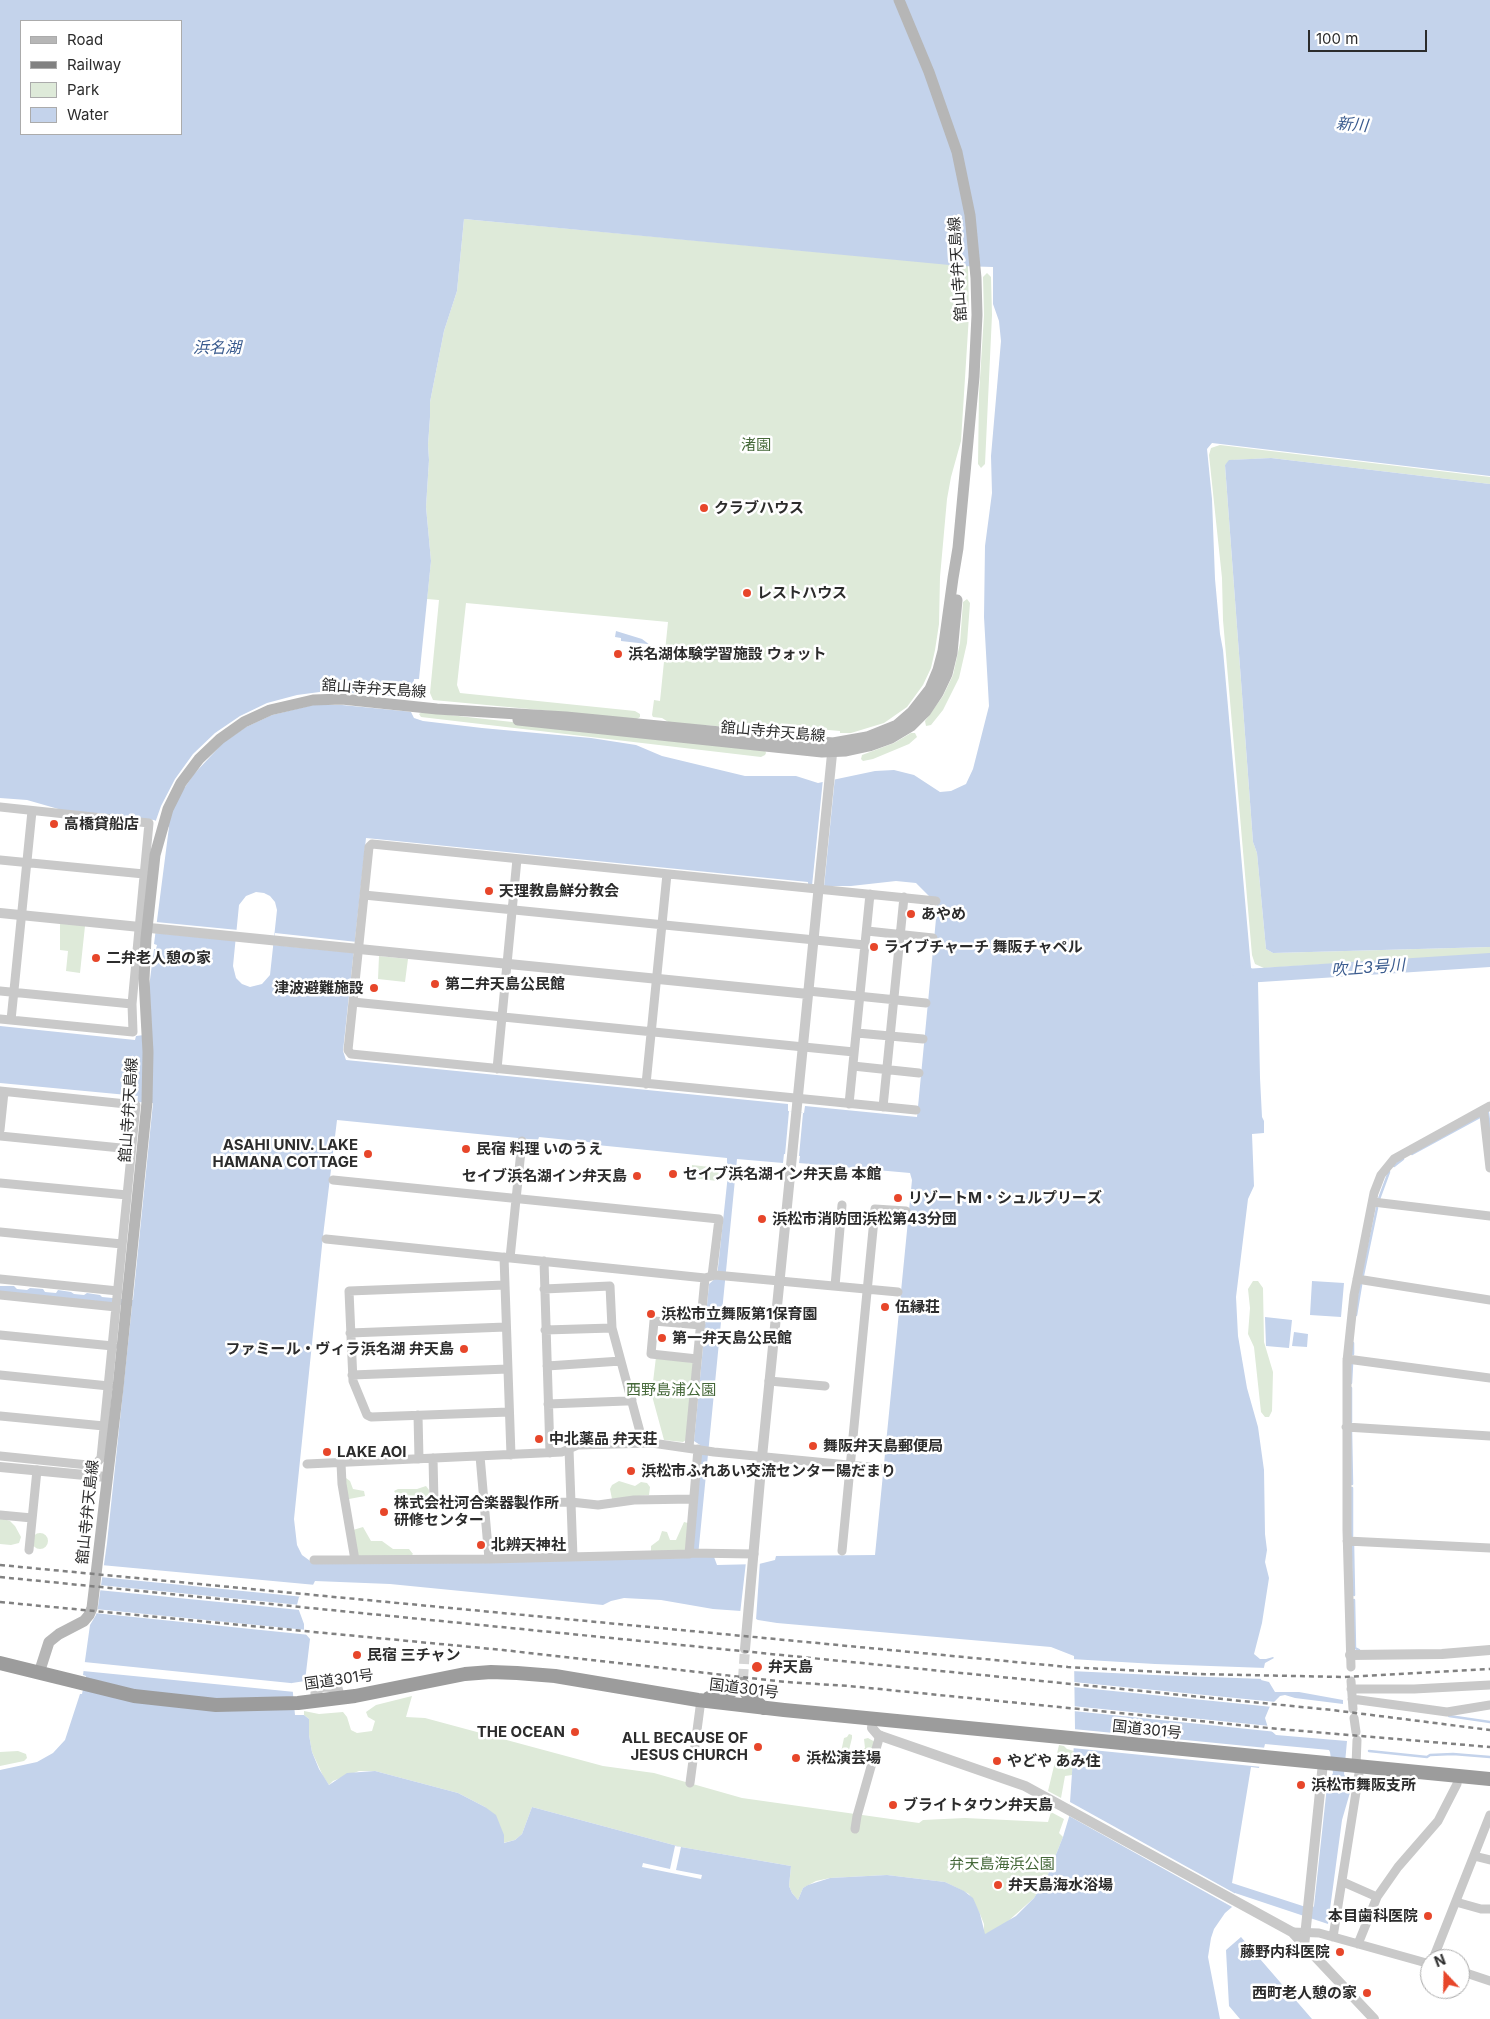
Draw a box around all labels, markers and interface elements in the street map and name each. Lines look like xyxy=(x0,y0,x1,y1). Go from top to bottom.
legend xyxy=(20,20,182,135)
scale bar xyxy=(1310,20,1429,52)
text: 100 m xyxy=(1316,29,1358,48)
text: Road xyxy=(67,30,103,49)
text: Railway xyxy=(67,55,121,74)
text: Park xyxy=(67,80,99,99)
text: Water xyxy=(67,105,109,124)
water label: 新川 xyxy=(1335,114,1369,136)
street label: 舘山寺弁天島線 xyxy=(945,216,971,322)
water label: 浜名湖 xyxy=(193,338,241,358)
park label: 渚園 xyxy=(741,436,771,454)
place label: クラブハウス xyxy=(714,499,804,517)
marker: クラブハウス xyxy=(698,502,710,514)
place label: レストハウス xyxy=(757,584,847,602)
marker: レストハウス xyxy=(741,587,753,599)
place label: 浜名湖体験学習施設 ウォット xyxy=(628,645,827,663)
marker: 浜名湖体験学習施設 ウォット xyxy=(612,648,624,660)
street label: 舘山寺弁天島線 xyxy=(321,676,427,702)
street label: 舘山寺弁天島線 xyxy=(720,718,826,746)
place label: 高橋貸船店 xyxy=(64,815,139,833)
marker: 高橋貸船店 xyxy=(48,818,60,830)
place label: 天理教島鮮分教会 xyxy=(499,882,619,900)
marker: 天理教島鮮分教会 xyxy=(483,885,495,897)
place label: あやめ xyxy=(921,905,966,923)
marker: あやめ xyxy=(905,908,917,920)
place label: ライブチャーチ 舞阪チャペル xyxy=(884,938,1083,956)
marker: ライブチャーチ 舞阪チャペル xyxy=(868,941,880,953)
place label: 二弁老人憩の家 xyxy=(106,949,211,967)
marker: 二弁老人憩の家 xyxy=(90,952,102,964)
water label: 吹上3号川 xyxy=(1330,956,1406,980)
place label: 第二弁天島公民館 xyxy=(445,975,565,993)
marker: 第二弁天島公民館 xyxy=(429,978,441,990)
place label: 津波避難施設 xyxy=(274,979,364,997)
marker: 津波避難施設 xyxy=(368,982,380,994)
street label: 舘山寺弁天島線 xyxy=(116,1057,142,1163)
place label: ASAHI UNIV. LAKE HAMANA COTTAGE xyxy=(212,1136,358,1171)
place label: 民宿 料理 いのうえ xyxy=(476,1140,603,1158)
marker: 民宿 料理 いのうえ xyxy=(460,1143,472,1155)
marker: ASAHI UNIV. LAKE HAMANA COTTAGE xyxy=(362,1148,374,1160)
place label: セイブ浜名湖イン弁天島 本館 xyxy=(683,1165,882,1183)
place label: セイブ浜名湖イン弁天島 xyxy=(462,1167,627,1185)
marker: セイブ浜名湖イン弁天島 本館 xyxy=(667,1168,679,1180)
marker: セイブ浜名湖イン弁天島 xyxy=(631,1170,643,1182)
place label: リゾートM・シュルプリーズ xyxy=(908,1189,1102,1207)
marker: リゾートM・シュルプリーズ xyxy=(892,1192,904,1204)
place label: 浜松市消防団浜松第43分団 xyxy=(772,1210,957,1228)
marker: 浜松市消防団浜松第43分団 xyxy=(756,1213,768,1225)
place label: 伍縁荘 xyxy=(895,1298,940,1316)
marker: 伍縁荘 xyxy=(879,1301,891,1313)
place label: 浜松市立舞阪第1保育園 xyxy=(661,1305,817,1323)
marker: 浜松市立舞阪第1保育園 xyxy=(645,1308,657,1320)
place label: 第一弁天島公民館 xyxy=(672,1329,792,1347)
marker: 第一弁天島公民館 xyxy=(656,1332,668,1344)
place label: ファミール・ヴィラ浜名湖 弁天島 xyxy=(225,1340,454,1358)
marker: ファミール・ヴィラ浜名湖 弁天島 xyxy=(458,1343,470,1355)
park label: 西野島浦公園 xyxy=(626,1381,716,1399)
place label: 中北薬品 弁天荘 xyxy=(549,1430,658,1448)
marker: 中北薬品 弁天荘 xyxy=(533,1433,545,1445)
place label: 舞阪弁天島郵便局 xyxy=(823,1437,943,1455)
marker: 舞阪弁天島郵便局 xyxy=(807,1440,819,1452)
place label: LAKE AOI xyxy=(337,1443,406,1461)
marker: LAKE AOI xyxy=(321,1446,333,1458)
street label: 舘山寺弁天島線 xyxy=(74,1459,102,1565)
place label: 浜松市ふれあい交流センター陽だまり xyxy=(641,1462,896,1480)
marker: 浜松市ふれあい交流センター陽だまり xyxy=(625,1465,637,1477)
place label: 株式会社河合楽器製作所 研修センター xyxy=(394,1494,559,1529)
marker: 株式会社河合楽器製作所 研修センター xyxy=(378,1506,390,1518)
place label: 北辨天神社 xyxy=(491,1536,566,1554)
marker: 北辨天神社 xyxy=(475,1539,487,1551)
place label: 民宿 三チャン xyxy=(367,1646,461,1664)
marker: 民宿 三チャン xyxy=(351,1649,363,1661)
place label: 弁天島 xyxy=(768,1658,813,1676)
marker: 弁天島 xyxy=(750,1660,764,1674)
street label: 国道301号 xyxy=(303,1666,375,1694)
street label: 国道301号 xyxy=(708,1676,780,1702)
street label: 国道301号 xyxy=(1111,1717,1183,1743)
place label: THE OCEAN xyxy=(477,1723,565,1741)
marker: THE OCEAN xyxy=(569,1726,581,1738)
place label: ALL BECAUSE OF JESUS CHURCH xyxy=(622,1729,748,1764)
marker: ALL BECAUSE OF JESUS CHURCH xyxy=(752,1741,764,1753)
place label: 浜松演芸場 xyxy=(806,1749,881,1767)
marker: 浜松演芸場 xyxy=(790,1752,802,1764)
place label: やどや あみ住 xyxy=(1007,1752,1101,1770)
marker: やどや あみ住 xyxy=(991,1755,1003,1767)
place label: 浜松市舞阪支所 xyxy=(1311,1776,1416,1794)
marker: 浜松市舞阪支所 xyxy=(1295,1779,1307,1791)
place label: ブライトタウン弁天島 xyxy=(903,1796,1053,1814)
marker: ブライトタウン弁天島 xyxy=(887,1799,899,1811)
park label: 弁天島海浜公園 xyxy=(950,1855,1054,1873)
place label: 弁天島海水浴場 xyxy=(1008,1876,1113,1894)
marker: 弁天島海水浴場 xyxy=(992,1879,1004,1891)
place label: 本目歯科医院 xyxy=(1328,1907,1418,1925)
marker: 本目歯科医院 xyxy=(1422,1910,1434,1922)
place label: 藤野内科医院 xyxy=(1240,1943,1330,1961)
marker: 藤野内科医院 xyxy=(1334,1946,1346,1958)
north arrow xyxy=(1420,1949,1470,1999)
text: N xyxy=(1432,1951,1448,1970)
place label: 西町老人憩の家 xyxy=(1252,1984,1357,2002)
marker: 西町老人憩の家 xyxy=(1361,1987,1373,1999)

